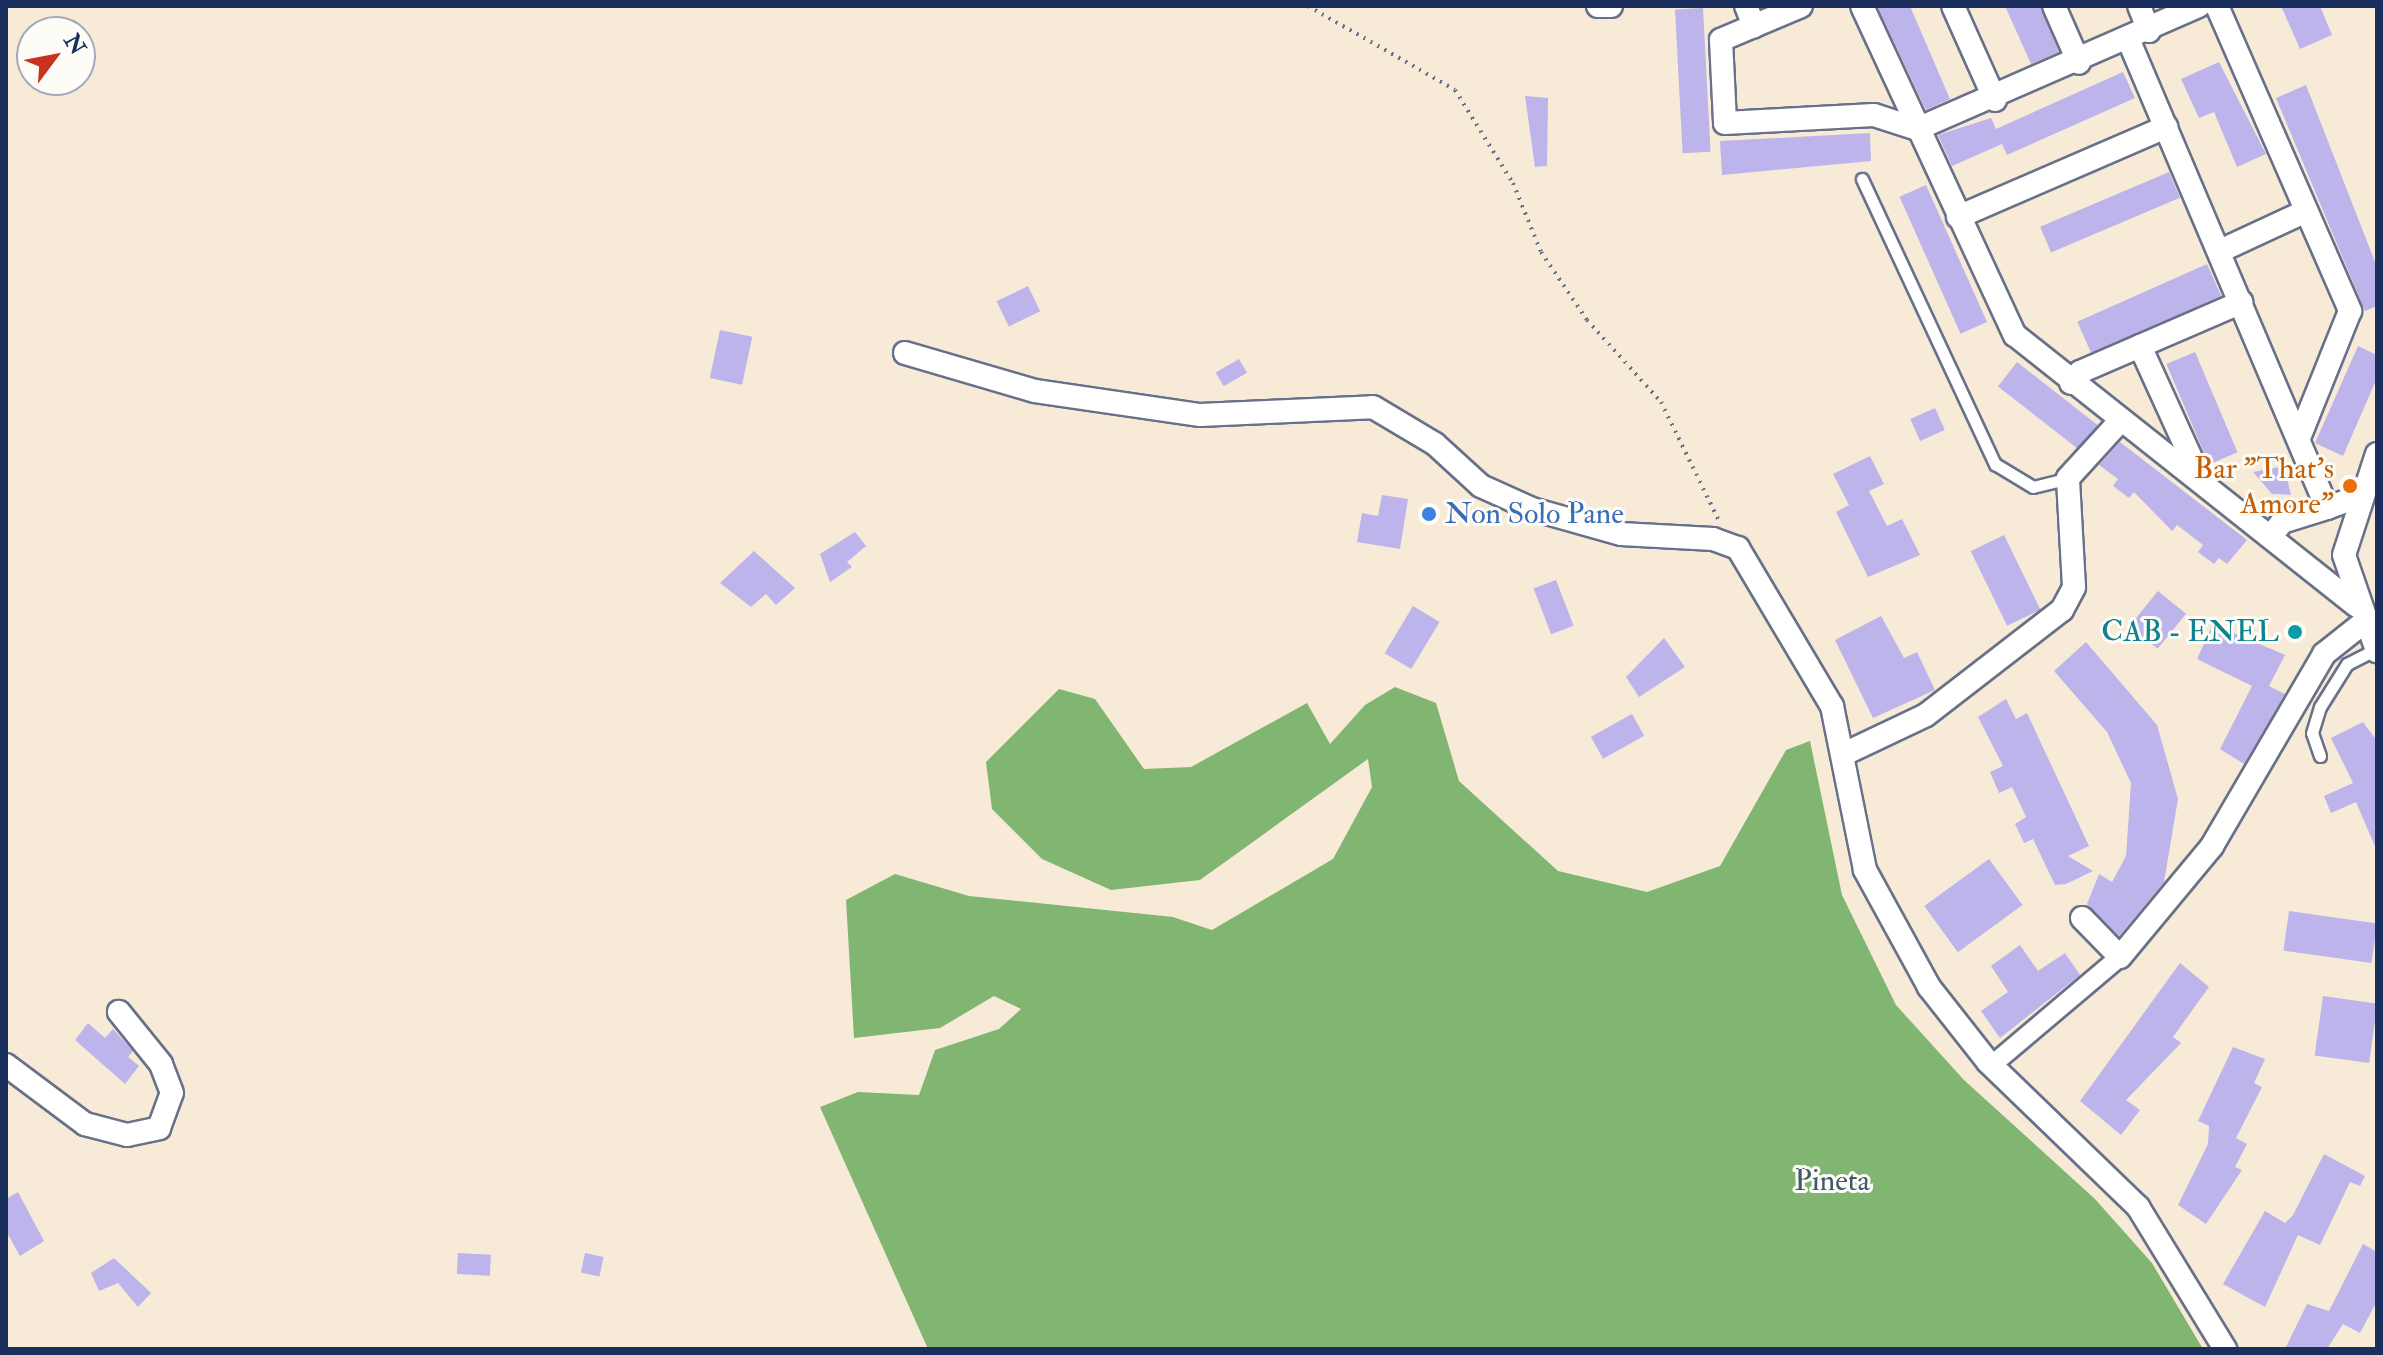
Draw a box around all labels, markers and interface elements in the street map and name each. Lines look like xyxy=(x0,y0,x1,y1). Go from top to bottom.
north arrow xyxy=(16,16,96,96)
text: N xyxy=(58,29,92,60)
place label: Bar "That's Amore" xyxy=(2194,451,2334,522)
marker: Bar "That's Amore" xyxy=(2341,477,2359,495)
place label: Non Solo Pane xyxy=(1445,496,1624,532)
marker: Non Solo Pane xyxy=(1420,505,1438,523)
place label: CAB - ENEL xyxy=(2101,614,2279,650)
marker: CAB - ENEL xyxy=(2286,623,2304,641)
park label: Pineta xyxy=(1794,1163,1870,1199)

